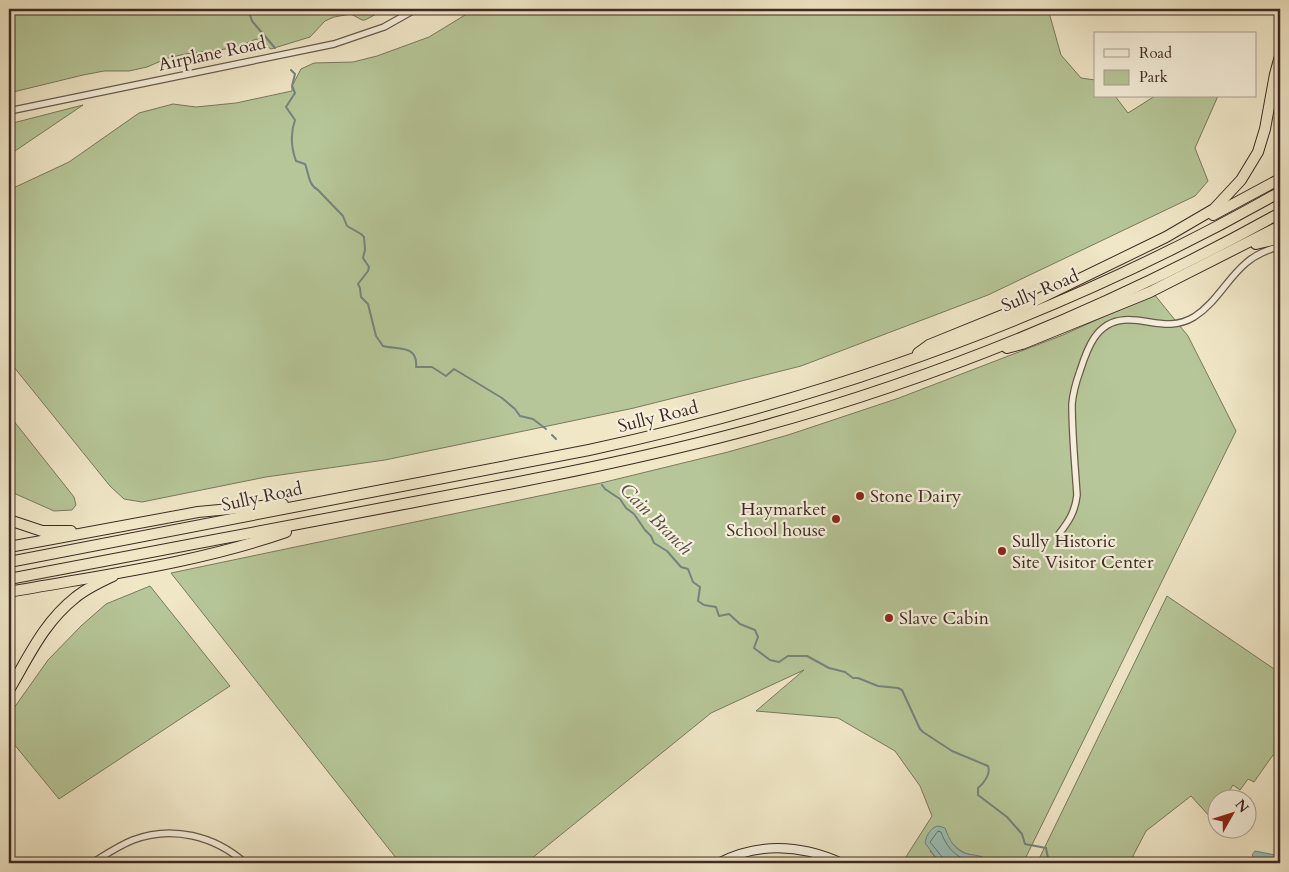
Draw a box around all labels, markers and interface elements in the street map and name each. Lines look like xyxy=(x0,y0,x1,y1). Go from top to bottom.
street label: Airplane Road xyxy=(156,30,268,78)
legend xyxy=(1094,32,1256,98)
text: Road xyxy=(1139,43,1172,63)
text: Park xyxy=(1139,67,1168,87)
street label: Sully Road xyxy=(997,263,1083,319)
street label: Sully Road xyxy=(615,395,701,439)
street label: Sully Road xyxy=(219,476,305,518)
water label: Cain Branch xyxy=(614,477,698,561)
place label: Stone Dairy xyxy=(870,484,962,509)
marker: Stone Dairy xyxy=(854,490,866,502)
place label: Haymarket School house xyxy=(726,497,826,543)
marker: Haymarket School house xyxy=(830,513,842,525)
place label: Sully Historic Site Visitor Center xyxy=(1012,529,1154,575)
marker: Sully Historic Site Visitor Center xyxy=(996,545,1008,557)
place label: Slave Cabin xyxy=(899,606,990,631)
marker: Slave Cabin xyxy=(883,612,895,624)
north arrow xyxy=(1206,790,1256,840)
text: N xyxy=(1231,795,1253,817)

